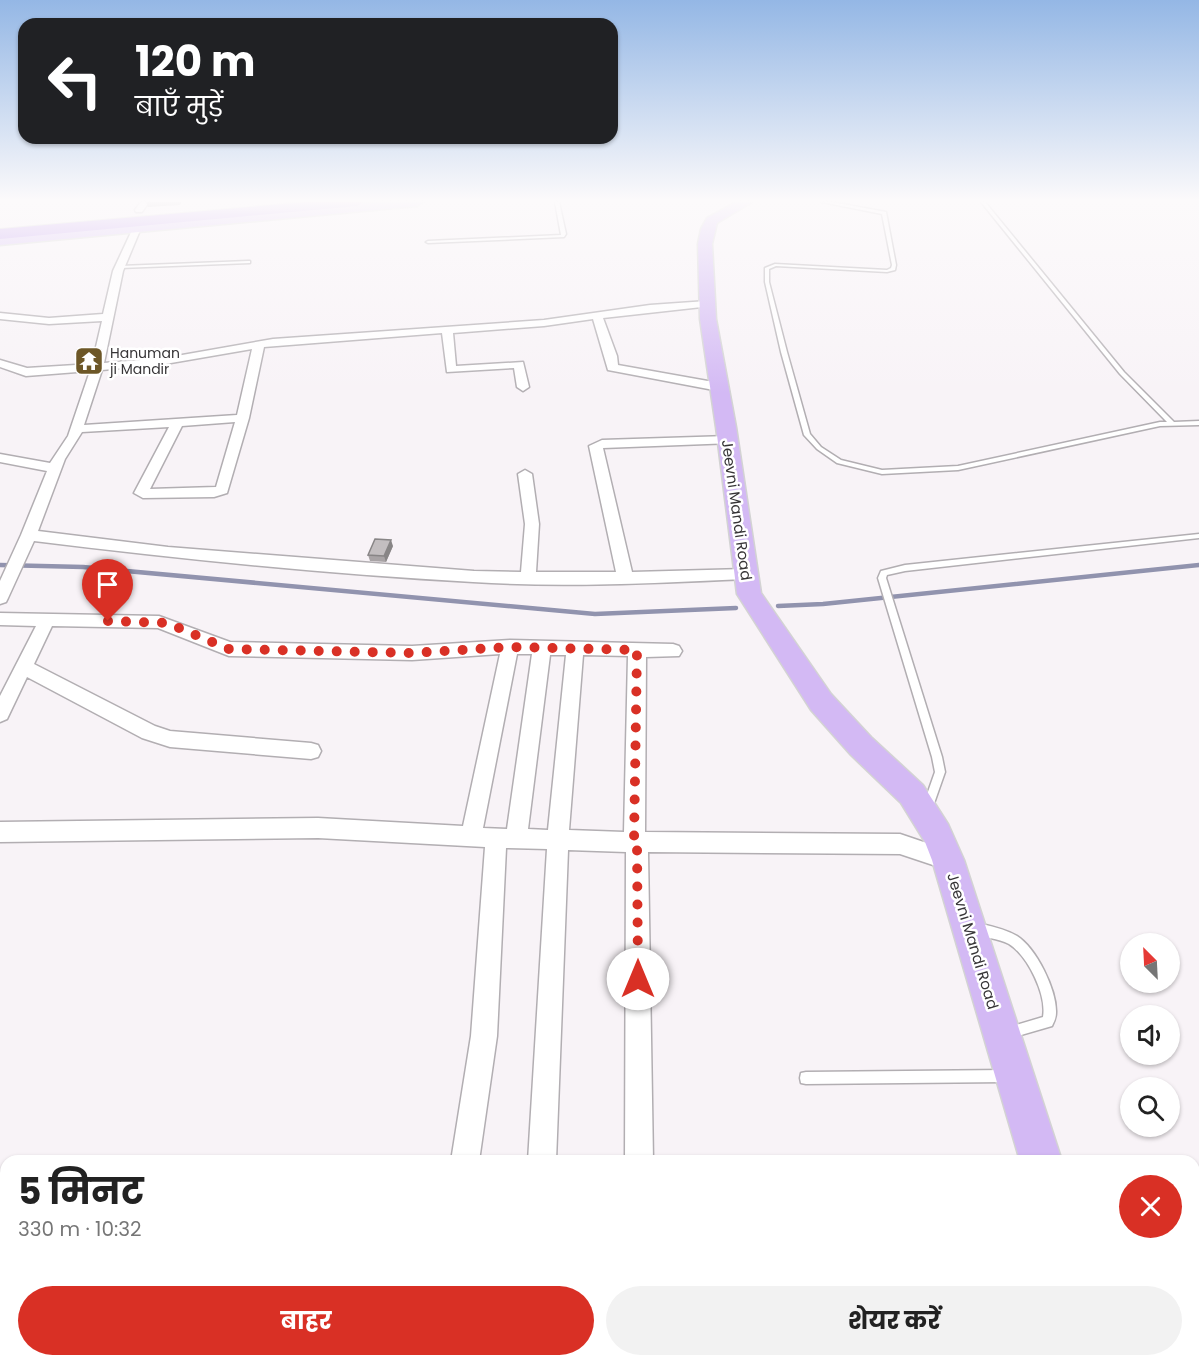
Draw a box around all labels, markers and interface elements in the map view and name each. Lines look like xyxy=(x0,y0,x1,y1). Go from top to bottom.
text: 120 m xyxy=(135,32,256,91)
icon: left xyxy=(36,42,114,120)
text: बाएँ मुड़ें xyxy=(135,88,223,125)
place label: Hanuman ji Mandir xyxy=(109,343,180,379)
temple icon: Hanuman ji Mandir xyxy=(73,345,105,377)
street label: Jeevni Mandi Road xyxy=(717,438,757,582)
pin xyxy=(82,559,133,621)
icon: arrive xyxy=(91,568,124,601)
street label: Jeevni Mandi Road xyxy=(942,870,1004,1012)
north arrow xyxy=(1120,933,1180,993)
map controls xyxy=(1120,933,1180,1137)
position arrow xyxy=(606,947,670,1011)
button: sound xyxy=(1120,1005,1180,1065)
button: search xyxy=(1120,1077,1180,1137)
text: 5 मिनट xyxy=(18,1166,144,1217)
button: close xyxy=(1119,1175,1182,1238)
text: 330 m · 10:32 xyxy=(18,1215,141,1243)
button: बाहर xyxy=(18,1286,594,1355)
button: शेयर करें xyxy=(606,1286,1182,1355)

